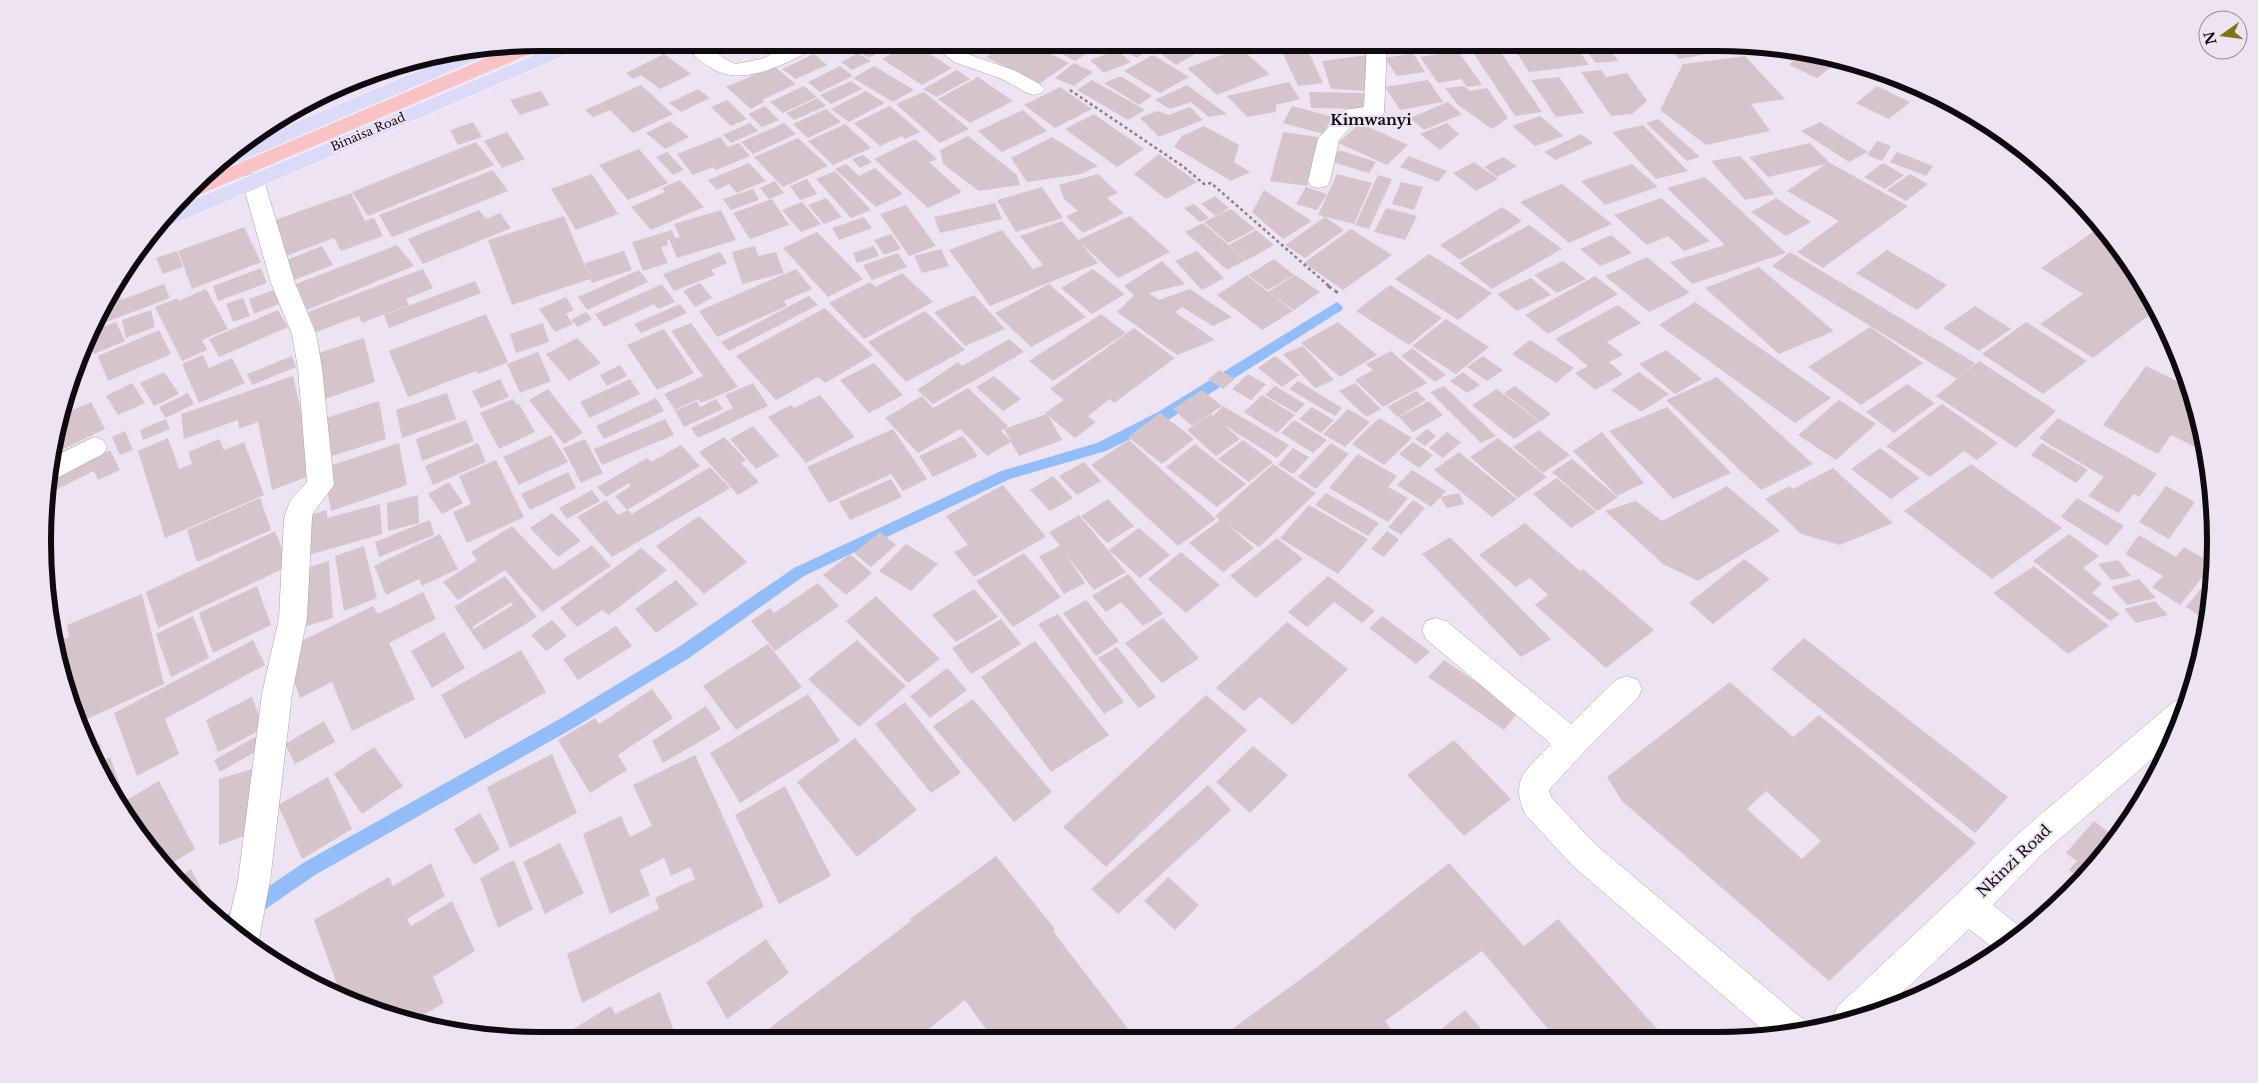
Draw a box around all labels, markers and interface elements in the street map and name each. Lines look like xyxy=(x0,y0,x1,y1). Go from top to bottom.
north arrow xyxy=(2198,10,2248,60)
text: N xyxy=(2200,30,2221,47)
street label: Binaisa Road xyxy=(328,109,407,154)
district label: Kimwanyi xyxy=(1330,110,1412,129)
street label: Nkinzi Road xyxy=(1973,820,2055,901)

